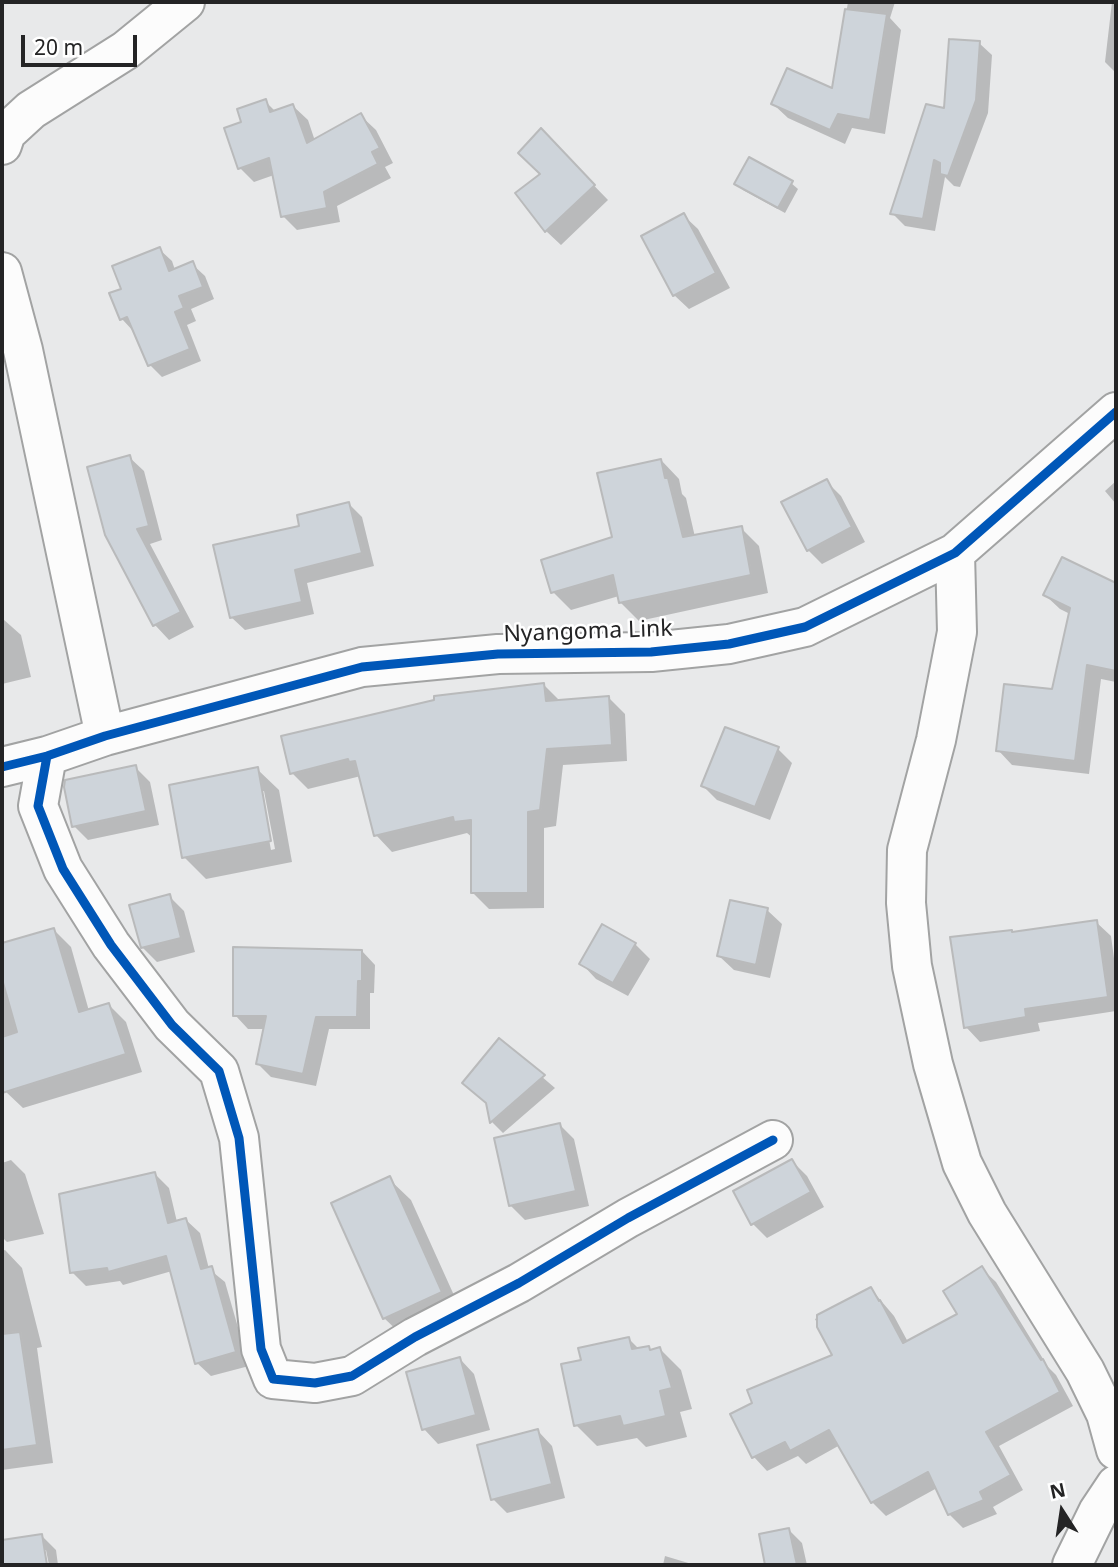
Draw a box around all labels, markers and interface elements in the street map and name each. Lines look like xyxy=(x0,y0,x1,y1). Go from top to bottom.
scale bar xyxy=(24,21,140,65)
text: 20 m xyxy=(34,33,83,61)
street label: Nyangoma Link xyxy=(503,615,673,649)
north arrow xyxy=(1027,1476,1097,1546)
text: N xyxy=(1047,1476,1068,1505)

